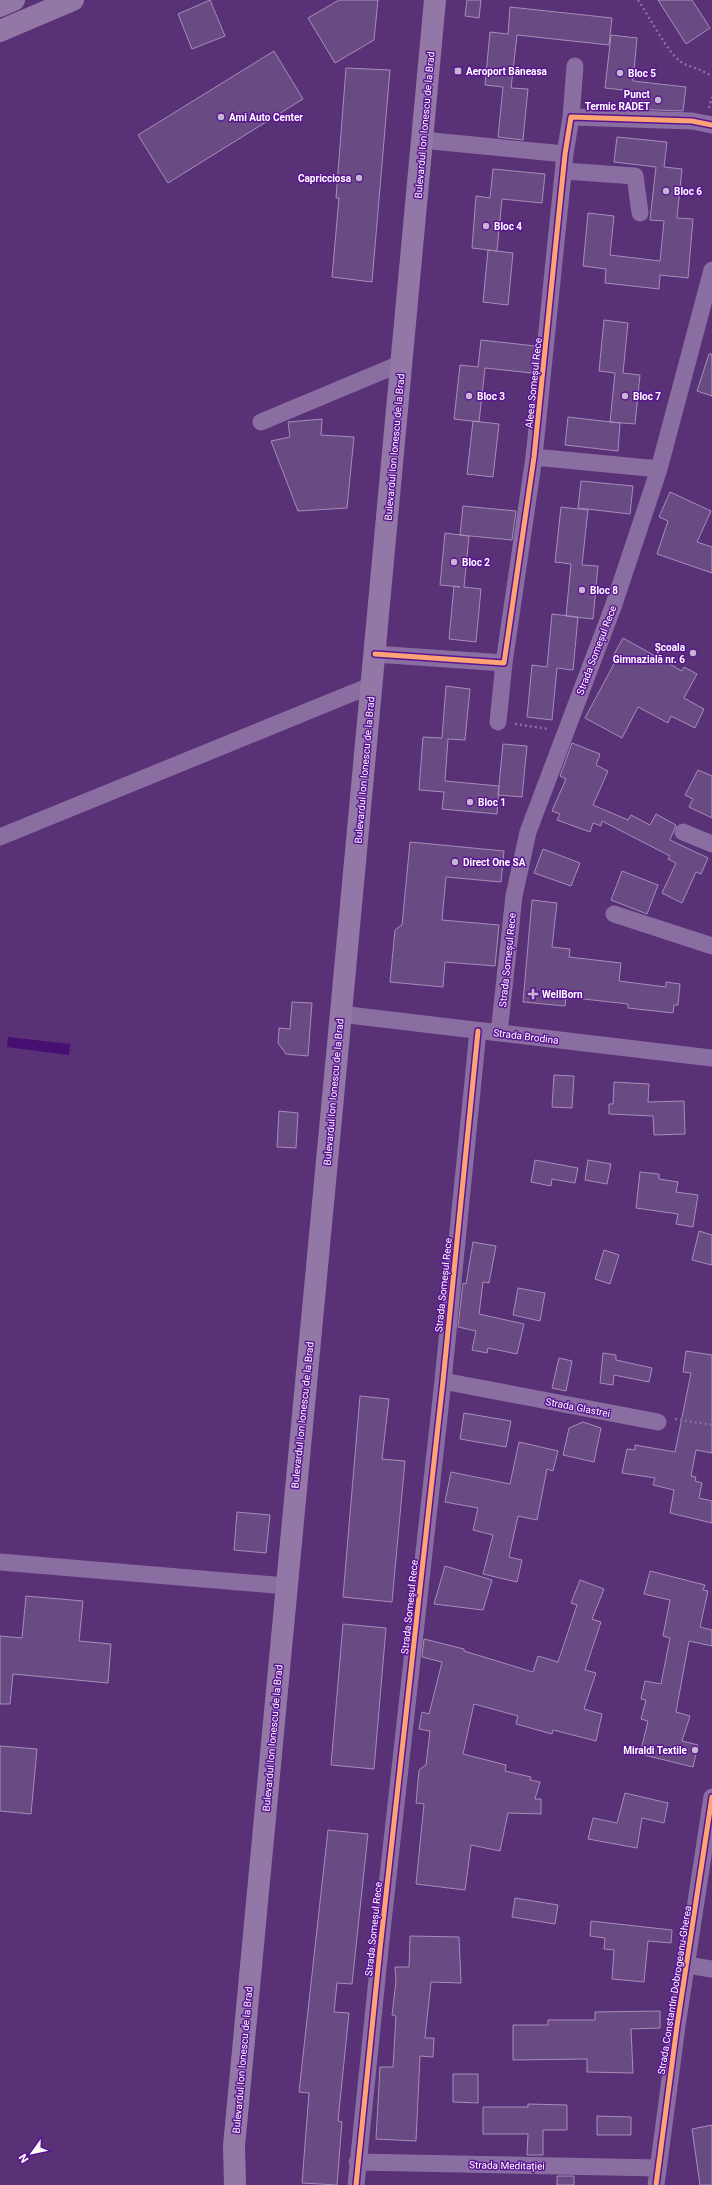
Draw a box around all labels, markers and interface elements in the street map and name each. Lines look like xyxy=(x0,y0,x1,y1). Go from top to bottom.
street label: Bulevardul Ion Ionescu de la Brad xyxy=(413,51,436,199)
marker: Aeroport Băneasa xyxy=(453,66,463,76)
place label: Aeroport Băneasa xyxy=(466,66,548,77)
marker: Bloc 5 xyxy=(615,68,625,78)
place label: Bloc 5 xyxy=(628,68,656,79)
place label: Punct Termic RADET xyxy=(585,89,651,112)
marker: Punct Termic RADET xyxy=(653,95,663,105)
marker: Ami Auto Center xyxy=(216,112,226,122)
place label: Ami Auto Center xyxy=(229,112,303,123)
place label: Capricciosa xyxy=(298,173,352,184)
marker: Capricciosa xyxy=(354,173,364,183)
marker: Bloc 6 xyxy=(661,186,671,196)
place label: Bloc 6 xyxy=(674,186,702,197)
marker: Bloc 4 xyxy=(481,221,491,231)
place label: Bloc 4 xyxy=(494,221,522,232)
street label: Aleea Someșul Rece xyxy=(523,337,545,429)
street label: Bulevardul Ion Ionescu de la Brad xyxy=(383,373,406,521)
marker: Bloc 3 xyxy=(464,391,474,401)
place label: Bloc 3 xyxy=(477,391,505,402)
marker: Bloc 7 xyxy=(620,391,630,401)
place label: Bloc 7 xyxy=(633,391,661,402)
marker: Bloc 2 xyxy=(449,557,459,567)
place label: Bloc 2 xyxy=(462,557,490,568)
marker: Bloc 8 xyxy=(577,585,587,595)
place label: Bloc 8 xyxy=(590,585,618,596)
street label: Strada Someșul Rece xyxy=(574,604,620,697)
place label: Școala Gimnazială nr. 6 xyxy=(613,642,686,665)
marker: Școala Gimnazială nr. 6 xyxy=(688,648,698,658)
street label: Bulevardul Ion Ionescu de la Brad xyxy=(353,696,376,844)
marker: Bloc 1 xyxy=(465,797,475,807)
place label: Bloc 1 xyxy=(478,797,506,808)
marker: Direct One SA xyxy=(450,857,460,867)
place label: Direct One SA xyxy=(463,857,526,868)
street label: Strada Someșul Rece xyxy=(497,912,519,1008)
marker: WellBorn xyxy=(527,988,539,1000)
place label: WellBorn xyxy=(542,989,583,1000)
street label: Bulevardul Ion Ionescu de la Brad xyxy=(322,1018,345,1166)
street label: Strada Brodina xyxy=(493,1027,559,1046)
street label: Strada Someșul Rece xyxy=(433,1237,455,1333)
street label: Bulevardul Ion Ionescu de la Brad xyxy=(289,1341,316,1489)
street label: Strada Glastrei xyxy=(545,1396,611,1419)
street label: Strada Someșul Rece xyxy=(399,1559,421,1655)
street label: Bulevardul Ion Ionescu de la Brad xyxy=(261,1664,284,1812)
place label: Miraldi Textile xyxy=(623,1745,688,1756)
marker: Miraldi Textile xyxy=(690,1745,700,1755)
street label: Strada Someșul Rece xyxy=(363,1881,385,1977)
street label: Strada Constantin Dobrogeanu-Gherea xyxy=(656,1905,693,2075)
street label: Bulevardul Ion Ionescu de la Brad xyxy=(231,1986,254,2134)
north arrow xyxy=(12,2133,52,2173)
text: N xyxy=(16,2151,32,2165)
street label: Strada Meditației xyxy=(469,2159,545,2173)

